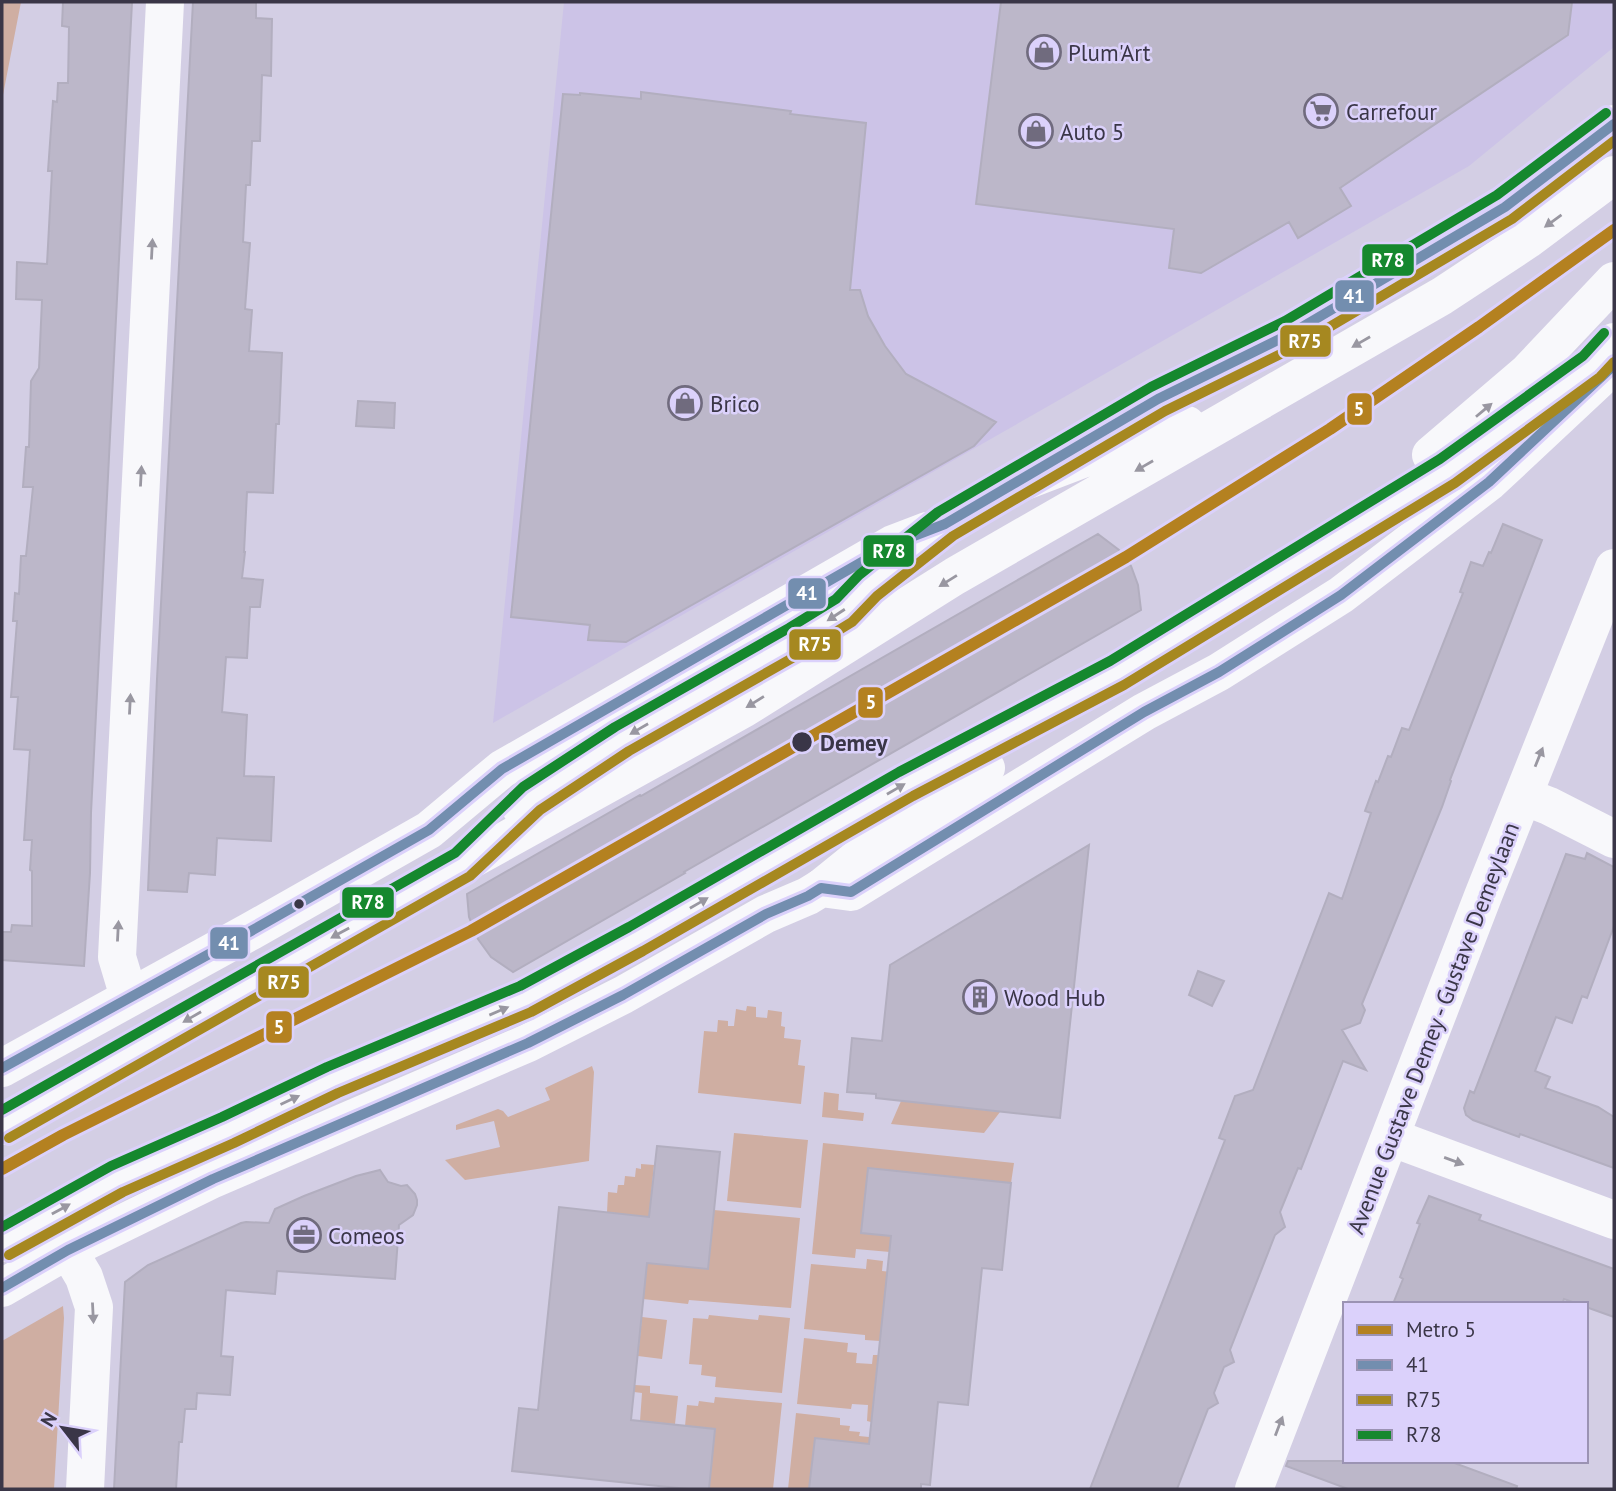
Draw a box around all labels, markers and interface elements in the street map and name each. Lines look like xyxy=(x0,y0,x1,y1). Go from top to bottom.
shop icon: Plum'Art xyxy=(1025,33,1063,71)
place label: Plum'Art xyxy=(1068,38,1151,67)
supermarket icon: Carrefour xyxy=(1302,92,1340,130)
place label: Carrefour xyxy=(1346,97,1437,126)
shop icon: Auto 5 xyxy=(1017,112,1055,150)
place label: Auto 5 xyxy=(1060,117,1124,146)
one-way arrow xyxy=(1544,214,1562,228)
one-way arrow xyxy=(147,238,158,260)
line badge: R78 xyxy=(1361,243,1415,277)
text: R78 xyxy=(1372,248,1404,272)
line badge: 41 xyxy=(1334,279,1375,313)
text: 41 xyxy=(1343,284,1365,308)
line badge: R75 xyxy=(1279,324,1332,358)
text: R75 xyxy=(1289,329,1321,353)
one-way arrow xyxy=(1351,336,1370,348)
shop icon: Brico xyxy=(666,384,704,422)
place label: Brico xyxy=(710,389,760,418)
line badge: 5 xyxy=(1346,392,1373,426)
text: 5 xyxy=(1354,397,1364,421)
one-way arrow xyxy=(1475,402,1493,418)
one-way arrow xyxy=(1135,460,1154,473)
one-way arrow xyxy=(136,465,147,487)
line badge: R78 xyxy=(862,534,915,568)
text: R78 xyxy=(873,539,905,563)
one-way arrow xyxy=(938,574,957,587)
line badge: 41 xyxy=(787,577,827,610)
text: 41 xyxy=(796,581,818,605)
one-way arrow xyxy=(827,608,846,621)
line badge: R75 xyxy=(788,628,842,661)
text: R75 xyxy=(799,632,831,656)
line badge: 5 xyxy=(857,686,884,719)
text: 5 xyxy=(866,690,876,714)
one-way arrow xyxy=(124,692,135,714)
one-way arrow xyxy=(745,695,765,708)
one-way arrow xyxy=(630,723,649,735)
place label: Demey xyxy=(820,728,888,757)
marker: Demey xyxy=(790,730,814,754)
one-way arrow xyxy=(1534,746,1545,767)
one-way arrow xyxy=(886,784,906,796)
street label: Avenue Gustave Demey - Gustave Demeylaan xyxy=(1341,818,1525,1238)
line badge: R78 xyxy=(341,886,395,919)
text: R78 xyxy=(352,890,384,914)
unlabelled marker xyxy=(292,897,306,911)
one-way arrow xyxy=(689,897,708,909)
one-way arrow xyxy=(113,920,124,942)
line badge: 41 xyxy=(209,926,249,960)
one-way arrow xyxy=(330,927,350,939)
text: 41 xyxy=(218,931,240,955)
line badge: R75 xyxy=(257,965,310,999)
text: R75 xyxy=(268,970,300,994)
building icon: Wood Hub xyxy=(961,978,999,1016)
place label: Wood Hub xyxy=(1004,983,1106,1012)
one-way arrow xyxy=(488,1005,509,1016)
line badge: 5 xyxy=(265,1010,293,1044)
one-way arrow xyxy=(183,1011,202,1023)
text: 5 xyxy=(274,1015,284,1039)
one-way arrow xyxy=(280,1095,300,1106)
one-way arrow xyxy=(1444,1156,1465,1167)
one-way arrow xyxy=(52,1203,71,1215)
office icon: Comeos xyxy=(285,1216,323,1254)
place label: Comeos xyxy=(328,1221,405,1250)
one-way arrow xyxy=(87,1302,98,1324)
legend xyxy=(1343,1302,1588,1463)
text: Metro 5 xyxy=(1406,1316,1476,1343)
text: 41 xyxy=(1406,1351,1429,1378)
text: R75 xyxy=(1406,1386,1441,1413)
north arrow xyxy=(28,1393,98,1463)
text: N xyxy=(35,1408,62,1431)
one-way arrow xyxy=(1274,1415,1285,1436)
text: R78 xyxy=(1406,1421,1441,1448)

